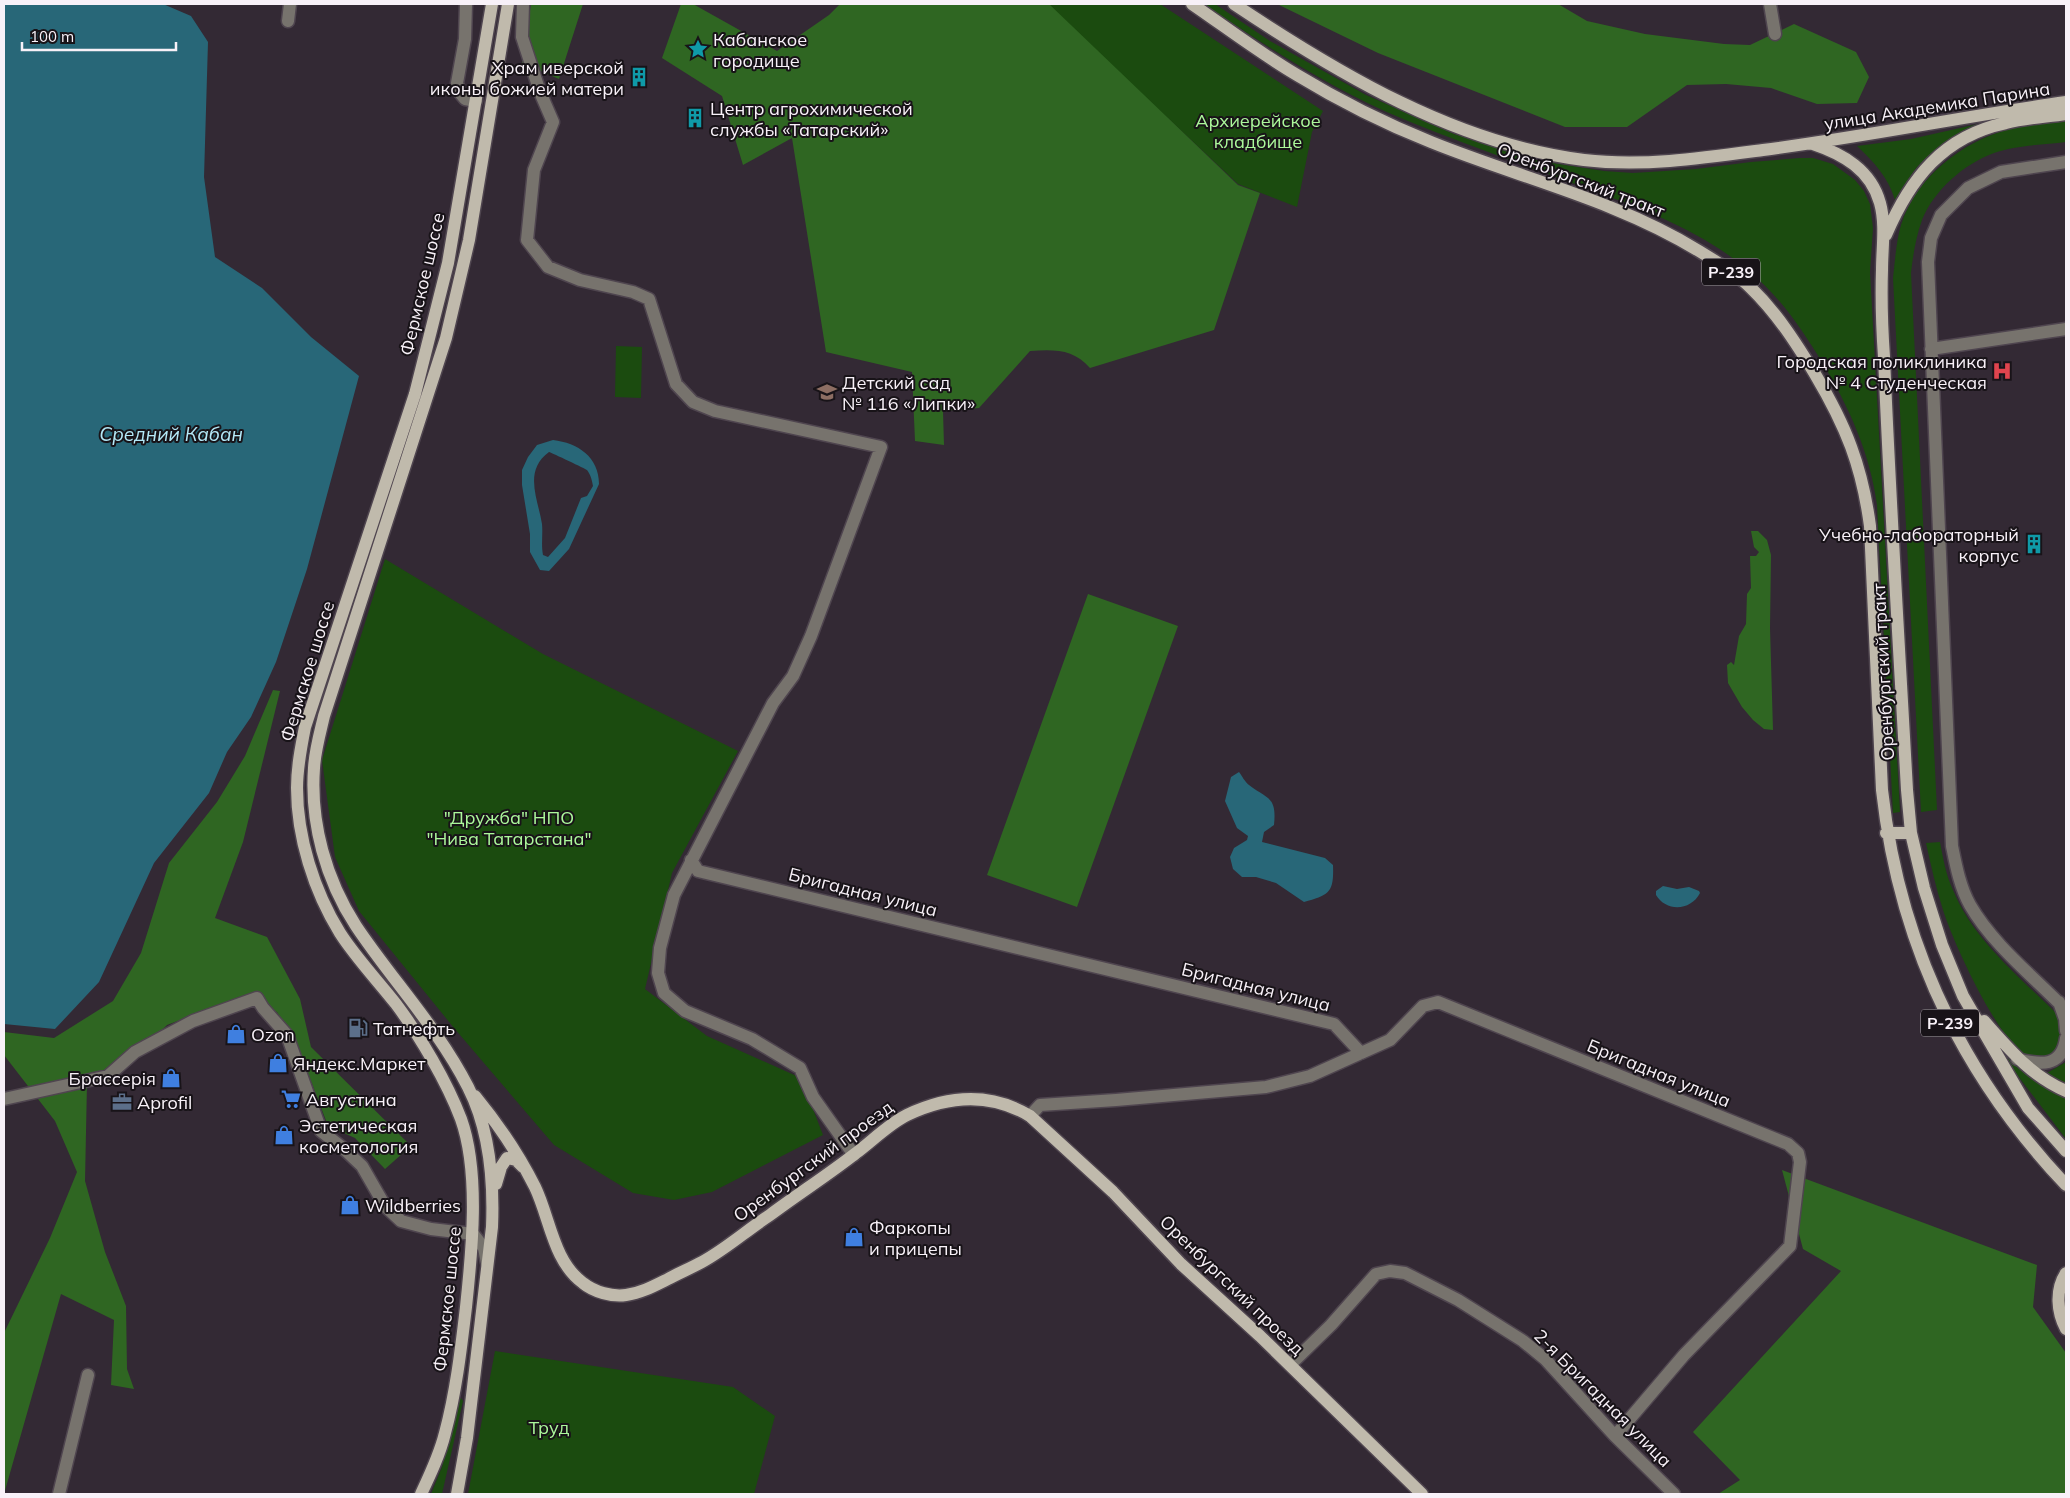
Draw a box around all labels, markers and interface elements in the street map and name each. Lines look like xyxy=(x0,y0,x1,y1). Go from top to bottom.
scale bar xyxy=(22,20,176,52)
text: 100 m xyxy=(30,27,74,46)
place label: Кабанское городище xyxy=(713,28,807,72)
place icon: Кабанское городище xyxy=(687,38,709,60)
place label: Храм иверской иконы божией матери xyxy=(430,56,624,100)
building icon: Храм иверской иконы божией матери xyxy=(628,66,650,88)
street label: улица Академика Парина xyxy=(1822,77,2052,135)
place label: Центр агрохимической службы «Татарский» xyxy=(710,97,913,141)
building icon: Центр агрохимической службы «Татарский» xyxy=(684,107,706,129)
park label: Архиерейское кладбище xyxy=(1195,109,1321,153)
street label: Оренбургский тракт xyxy=(1494,137,1669,223)
street label: Фермское шоссе xyxy=(394,210,450,358)
road number: Р-239 xyxy=(1702,258,1760,286)
place label: Городская поликлиника № 4 Студенческая xyxy=(1777,350,1987,394)
hospital icon: Городская поликлиника № 4 Студенческая xyxy=(1991,360,2013,382)
place label: Детский сад № 116 «Липки» xyxy=(842,371,975,415)
school or university icon: Детский сад № 116 «Липки» xyxy=(816,381,838,403)
water label: Средний Кабан xyxy=(99,422,243,446)
place label: Учебно-лабораторный корпус xyxy=(1818,523,2019,567)
building icon: Учебно-лабораторный корпус xyxy=(2023,533,2045,555)
street label: Оренбургский тракт xyxy=(1867,582,1899,761)
street label: Фермское шоссе xyxy=(275,598,339,744)
park label: "Дружба" НПО "Нива Татарстана" xyxy=(427,806,591,850)
street label: Бригадная улица xyxy=(786,862,940,922)
street label: Бригадная улица xyxy=(1179,957,1333,1017)
road number: Р-239 xyxy=(1921,1010,1979,1036)
fuel station icon: Татнефть xyxy=(347,1017,369,1039)
place label: Татнефть xyxy=(373,1017,455,1040)
shop icon: Ozon xyxy=(225,1023,247,1045)
place label: Ozon xyxy=(251,1023,295,1046)
street label: Бригадная улица xyxy=(1584,1034,1734,1112)
shop icon: Яндекс.Маркет xyxy=(267,1052,289,1074)
place label: Яндекс.Маркет xyxy=(293,1052,426,1075)
place label: Брассерiя xyxy=(69,1067,156,1090)
shop icon: Брассерiя xyxy=(160,1067,182,1089)
supermarket icon: Августина xyxy=(280,1088,302,1110)
place label: Августина xyxy=(306,1088,397,1111)
office icon: Aprofil xyxy=(111,1091,133,1113)
place label: Aprofil xyxy=(137,1091,192,1114)
street label: Оренбургский проезд xyxy=(729,1095,897,1227)
place label: Эстетическая косметология xyxy=(299,1114,418,1158)
shop icon: Эстетическая косметология xyxy=(273,1124,295,1146)
shop icon: Wildberries xyxy=(339,1194,361,1216)
place label: Wildberries xyxy=(365,1194,461,1217)
street label: Оренбургский проезд xyxy=(1155,1210,1309,1360)
place label: Фаркопы и прицепы xyxy=(869,1216,962,1260)
street label: Фермское шоссе xyxy=(428,1225,466,1373)
shop icon: Фаркопы и прицепы xyxy=(843,1226,865,1248)
street label: 2-я Бригадная улица xyxy=(1529,1324,1677,1472)
park label: Труд xyxy=(529,1416,569,1439)

